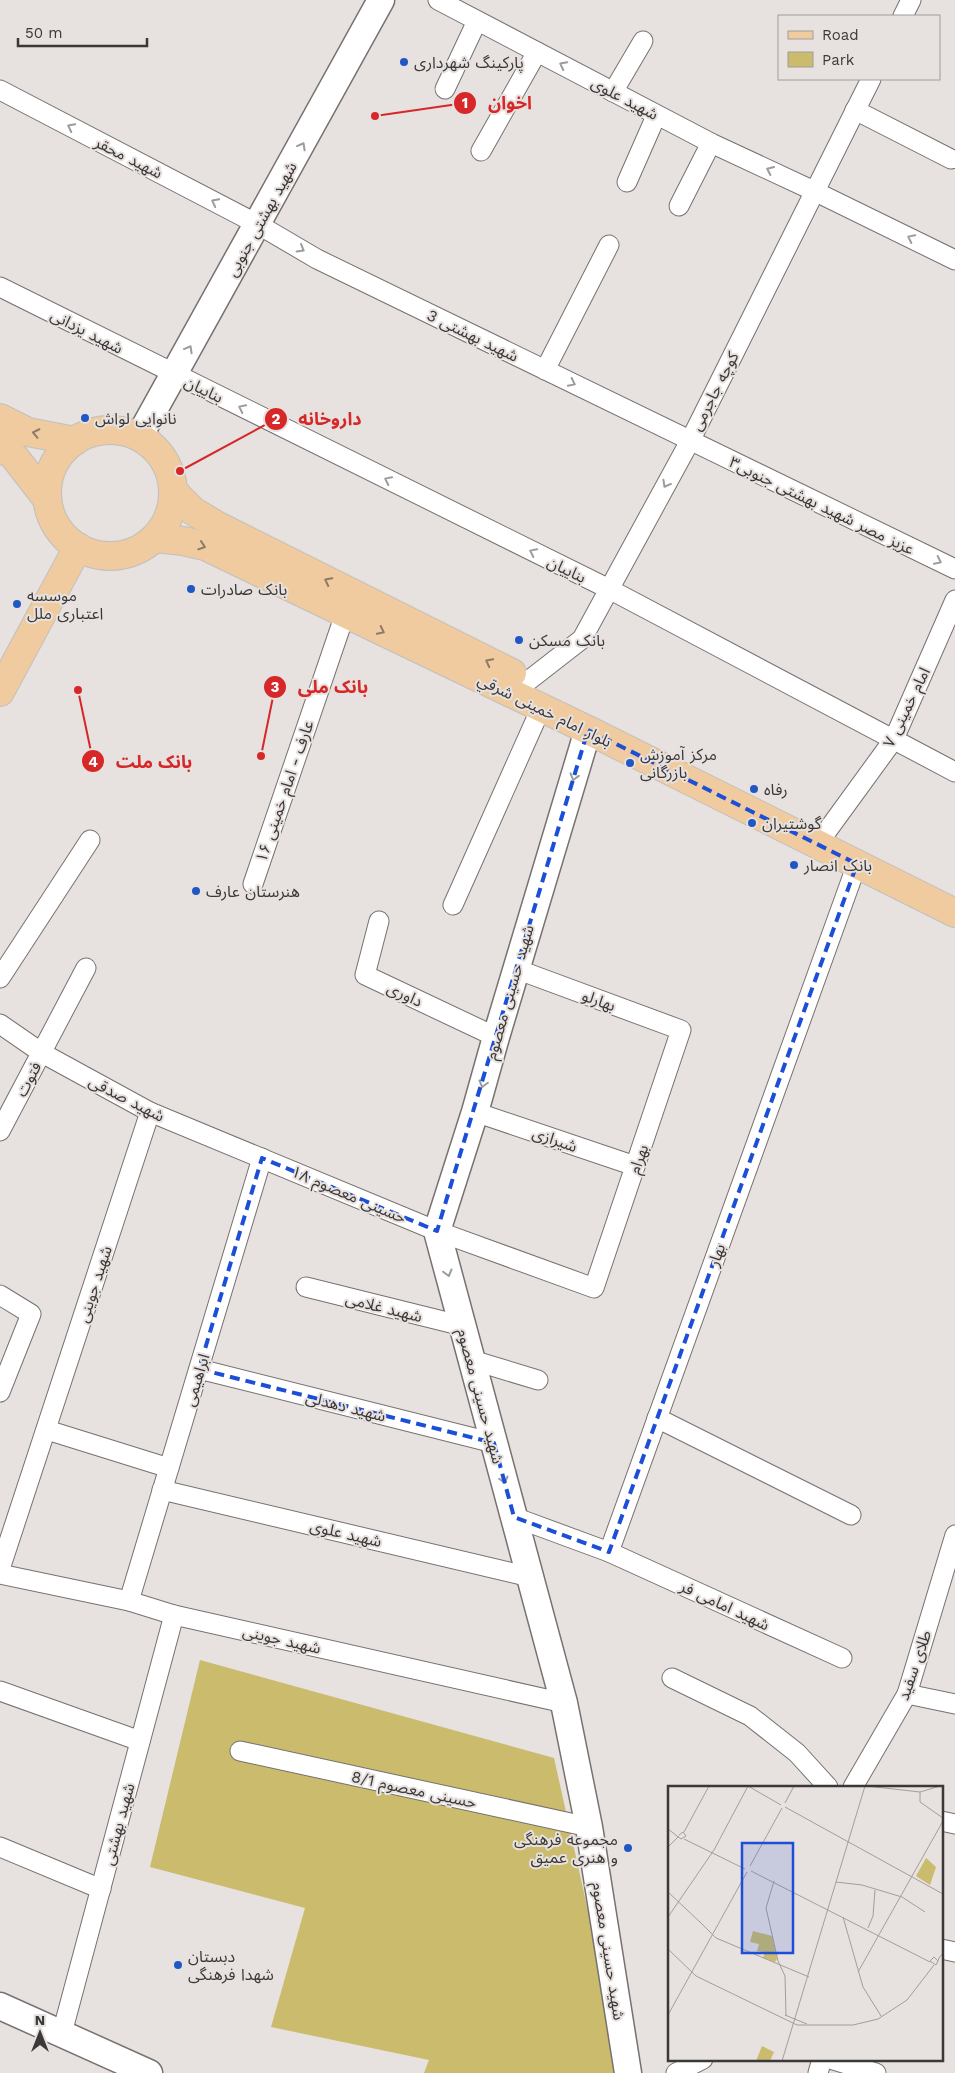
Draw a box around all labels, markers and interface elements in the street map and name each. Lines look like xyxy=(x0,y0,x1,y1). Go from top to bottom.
scale bar xyxy=(18,15,146,47)
legend xyxy=(778,15,940,80)
text: 50 m xyxy=(25,24,62,42)
text: Road xyxy=(822,26,859,44)
text: Park xyxy=(822,51,855,69)
place label: پارکینگ شهرداری xyxy=(414,53,524,73)
marker: پارکینگ شهرداری xyxy=(398,56,410,68)
one-way arrow xyxy=(559,61,568,71)
street label: شهید علوی xyxy=(588,73,662,124)
callout: اخوان xyxy=(453,86,542,119)
text: اخوان xyxy=(488,92,532,113)
text: 1 xyxy=(462,94,468,112)
one-way arrow xyxy=(67,123,76,133)
street label: شهید محقر xyxy=(91,132,166,183)
one-way arrow xyxy=(295,142,305,151)
street label: شهید بهشتی جنوبی xyxy=(222,159,301,280)
one-way arrow xyxy=(766,166,775,177)
one-way arrow xyxy=(211,198,220,208)
one-way arrow xyxy=(907,234,916,244)
one-way arrow xyxy=(295,243,304,253)
street label: شهید یزدانی xyxy=(47,305,126,358)
street label: شهید بهشتی 3 xyxy=(424,305,521,366)
one-way arrow xyxy=(183,346,193,355)
street label: کوچه جاجرمی xyxy=(686,348,744,434)
street label: بناییان xyxy=(181,372,226,407)
one-way arrow xyxy=(567,377,576,387)
callout: داروخانه xyxy=(263,403,372,436)
one-way arrow xyxy=(238,404,247,414)
text: داروخانه xyxy=(298,408,362,430)
place label: نانوایی لواش xyxy=(95,409,177,428)
text: 2 xyxy=(272,410,281,428)
marker: نانوایی لواش xyxy=(79,412,91,424)
one-way arrow xyxy=(32,428,41,439)
street label: عزیز مصر شهید بهشتی جنوبی۳ xyxy=(726,452,917,559)
one-way arrow xyxy=(384,476,393,486)
one-way arrow xyxy=(662,478,672,487)
one-way arrow xyxy=(198,541,206,551)
one-way arrow xyxy=(530,548,539,558)
street label: بناییان xyxy=(544,552,589,587)
one-way arrow xyxy=(933,555,942,565)
one-way arrow xyxy=(324,577,333,588)
place label: بانک صادرات xyxy=(201,580,287,599)
marker: بانک صادرات xyxy=(185,583,197,595)
place label: موسسه اعتباری ملل xyxy=(27,586,103,623)
marker: موسسه اعتباری ملل xyxy=(11,598,23,610)
one-way arrow xyxy=(376,625,385,635)
place label: بانک مسکن xyxy=(529,631,605,650)
marker: بانک مسکن xyxy=(513,634,525,646)
one-way arrow xyxy=(486,658,495,668)
street label: امام خمینی ۷ xyxy=(879,664,937,752)
street label: بلوار امام خمینی شرقي xyxy=(473,670,615,754)
callout: بانک ملی xyxy=(263,671,378,704)
text: بانک ملی xyxy=(298,676,368,697)
text: 3 xyxy=(271,678,280,696)
street label: عارف - امام خمینی ۱۶ xyxy=(251,718,320,866)
callout: بانک ملت xyxy=(81,745,203,778)
place label: مرکز آموزش بازرگانی xyxy=(640,745,717,782)
text: بانک ملت xyxy=(116,751,192,772)
text: 4 xyxy=(88,753,98,771)
marker: مرکز آموزش بازرگانی xyxy=(624,757,636,769)
one-way arrow xyxy=(569,772,579,780)
place label: رفاه xyxy=(764,780,788,799)
marker: رفاه xyxy=(748,783,760,795)
place label: گوشتیران xyxy=(762,814,822,833)
marker: گوشتیران xyxy=(746,817,758,829)
place label: بانک انصار xyxy=(803,856,872,875)
marker: بانک انصار xyxy=(788,859,800,871)
place label: هنرستان عارف xyxy=(206,882,300,901)
marker: هنرستان عارف xyxy=(190,885,202,897)
street label: شهید حسینی معصوم xyxy=(481,922,541,1063)
street label: داوری xyxy=(384,978,425,1011)
street label: بهارلو xyxy=(579,986,618,1015)
street label: فتوت xyxy=(11,1059,45,1100)
street label: شهید صدقی xyxy=(86,1071,168,1126)
one-way arrow xyxy=(478,1079,489,1088)
street label: شیرازی xyxy=(530,1123,580,1156)
street label: بهرام xyxy=(625,1142,655,1177)
street label: حسینی معصوم ۱۸ xyxy=(287,1162,409,1230)
street label: بهار xyxy=(703,1241,729,1270)
street label: شهید جوینی xyxy=(73,1243,116,1325)
one-way arrow xyxy=(443,1268,453,1276)
street label: شهید غلامی xyxy=(344,1289,424,1326)
street label: شهید حسینی معصوم xyxy=(450,1326,508,1467)
street label: ابراهیمی xyxy=(179,1352,213,1409)
street label: شهید دهدلی xyxy=(304,1387,388,1426)
one-way arrow xyxy=(498,1476,509,1485)
street label: شهید علوی xyxy=(308,1516,384,1551)
street label: شهید امامی فر xyxy=(676,1576,773,1634)
street label: شهید جوینی xyxy=(241,1621,323,1658)
street label: طلای سفید xyxy=(894,1627,935,1703)
street label: حسینی معصوم 8/1 xyxy=(349,1767,478,1815)
street label: شهید بهشتی xyxy=(98,1781,139,1867)
inset map xyxy=(668,1786,942,2060)
place label: مجموعه فرهنگی و هنری عمیق xyxy=(514,1830,618,1868)
marker: مجموعه فرهنگی و هنری عمیق xyxy=(622,1842,634,1854)
street label: شهید حسینی معصوم xyxy=(585,1881,629,2022)
place label: دبستان شهدا فرهنگی xyxy=(188,1947,274,1984)
marker: دبستان شهدا فرهنگی xyxy=(172,1959,184,1971)
north arrow xyxy=(15,2008,65,2058)
text: N xyxy=(35,2012,45,2028)

